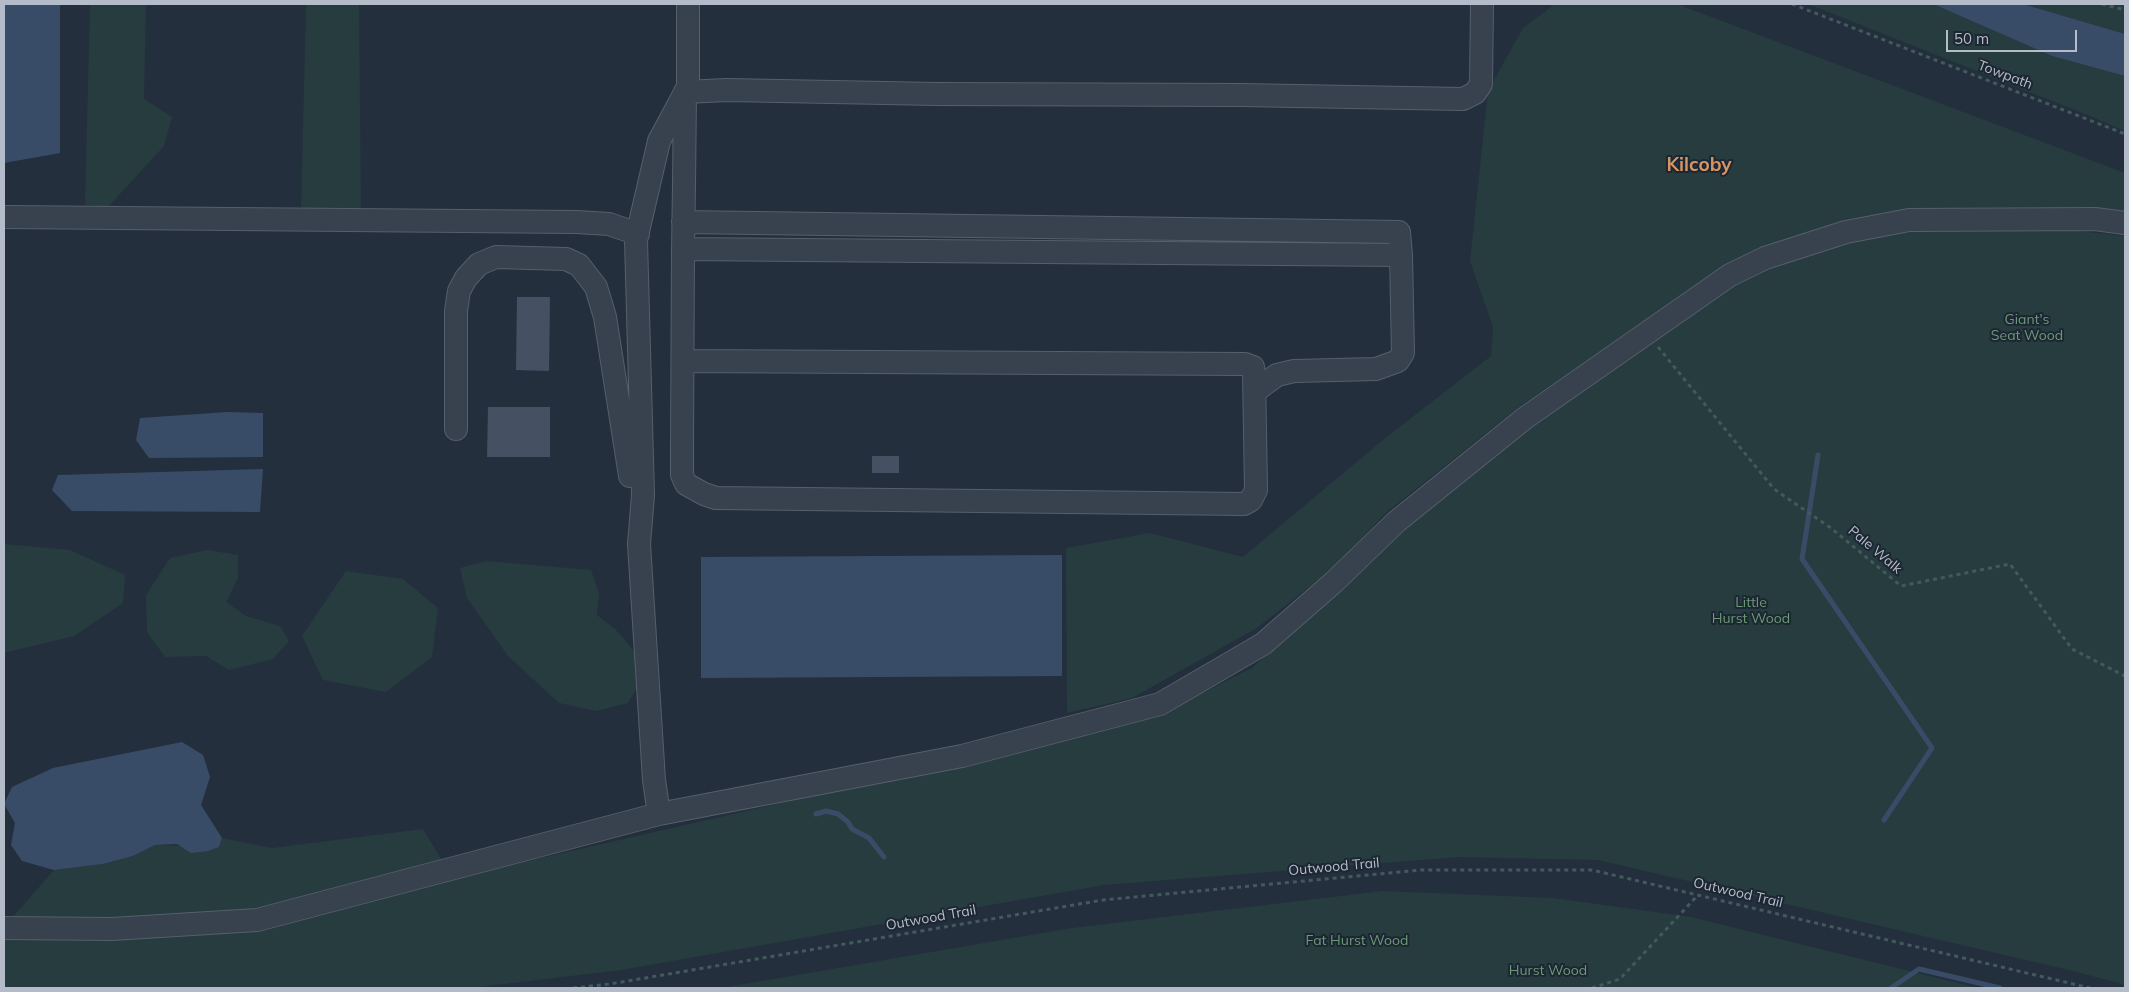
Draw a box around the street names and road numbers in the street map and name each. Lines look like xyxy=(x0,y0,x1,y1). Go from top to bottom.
street label: Towpath xyxy=(1975,57,2035,93)
street label: Pale Walk xyxy=(1845,523,1905,577)
street label: Outwood Trail xyxy=(1288,855,1380,879)
street label: Outwood Trail xyxy=(1692,875,1784,911)
street label: Outwood Trail xyxy=(885,902,977,934)

